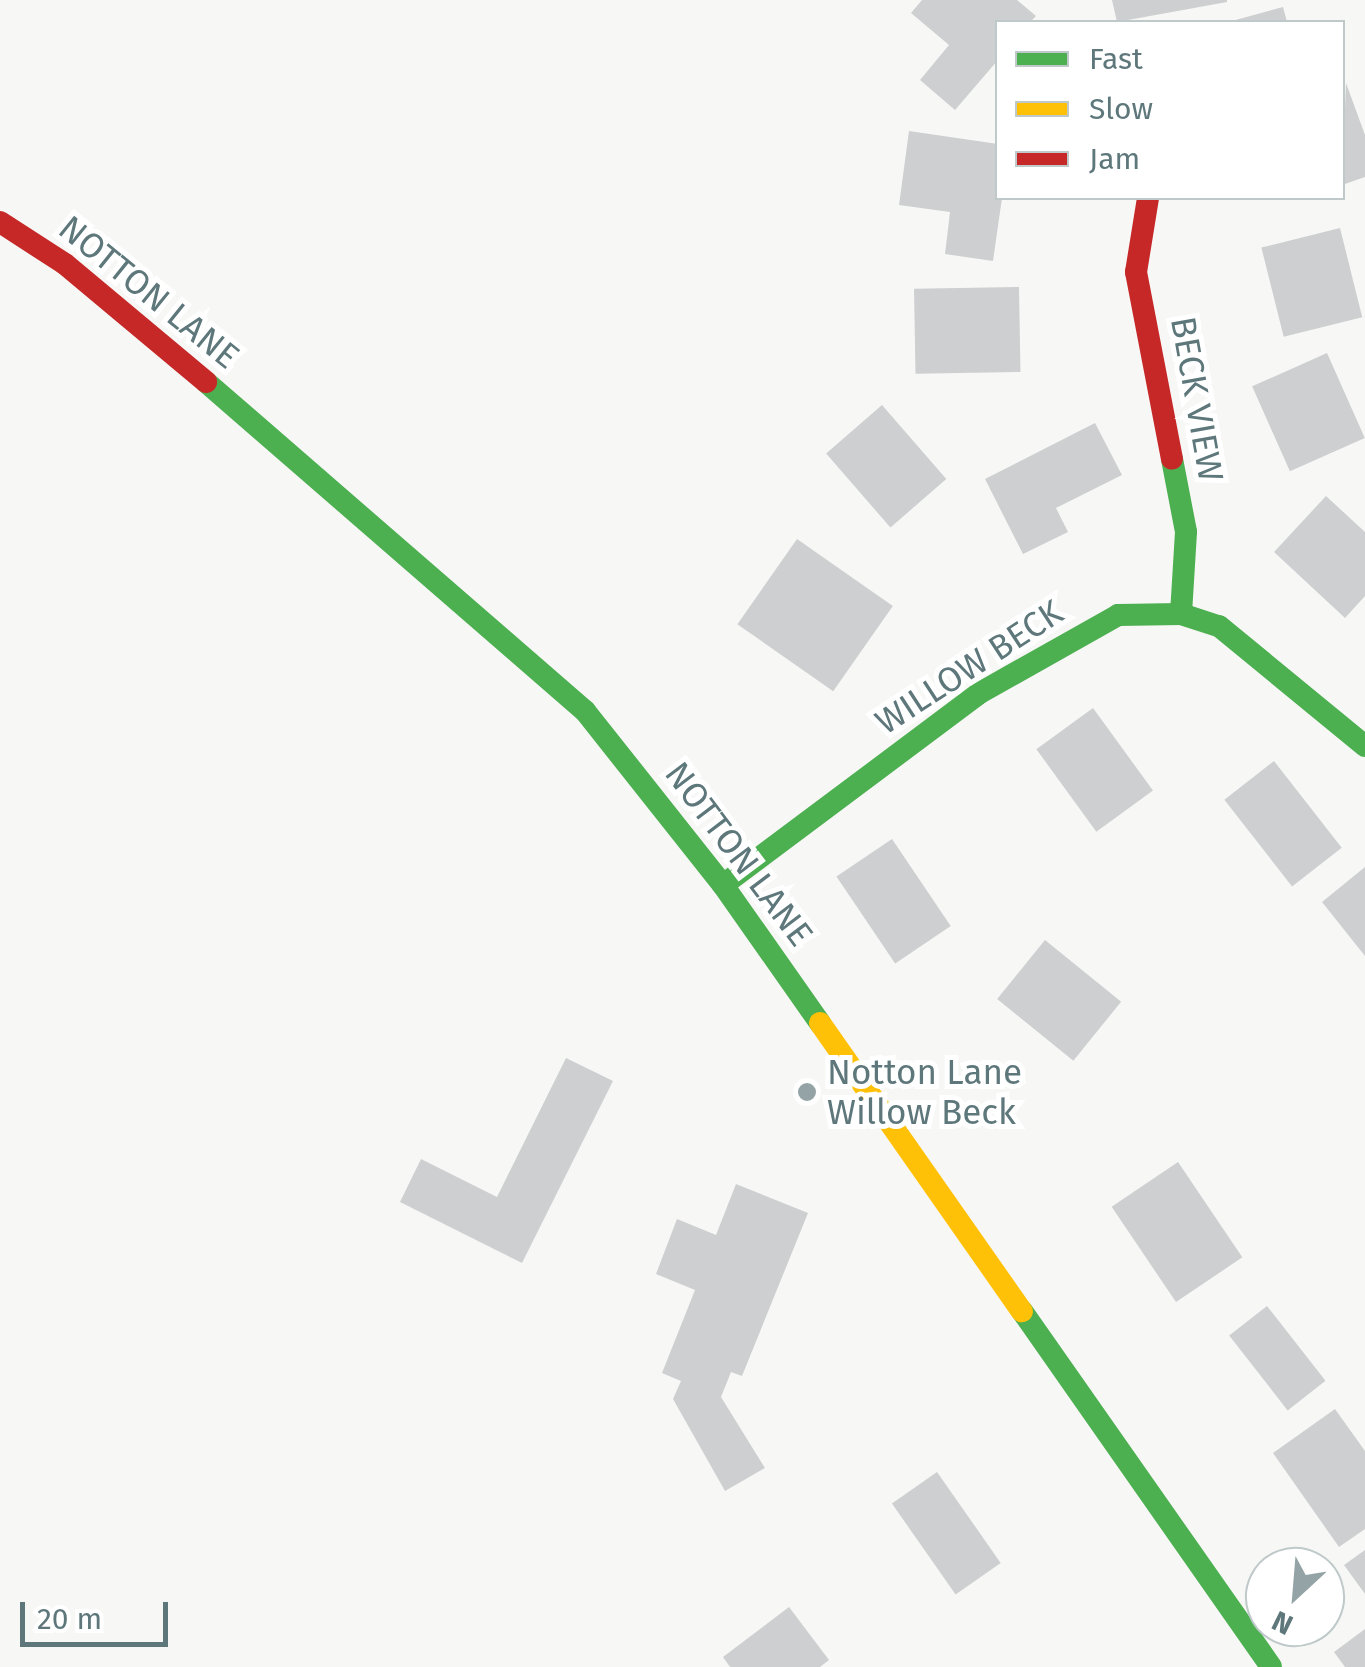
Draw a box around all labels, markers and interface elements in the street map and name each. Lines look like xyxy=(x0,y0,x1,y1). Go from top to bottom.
legend xyxy=(995,20,1345,200)
text: Fast xyxy=(1089,41,1143,77)
text: Slow xyxy=(1089,91,1153,127)
text: Jam xyxy=(1089,141,1140,177)
street label: NOTTON LANE xyxy=(51,207,247,377)
street label: BECK VIEW xyxy=(1162,313,1232,485)
street label: WILLOW BECK xyxy=(868,591,1070,743)
street label: NOTTON LANE xyxy=(656,754,822,954)
place label: Notton Lane Willow Beck xyxy=(827,1051,1022,1133)
marker: Notton Lane Willow Beck xyxy=(796,1081,818,1103)
north arrow xyxy=(1245,1547,1345,1647)
scale bar xyxy=(25,1582,172,1644)
text: 20 m xyxy=(37,1601,102,1637)
text: N xyxy=(1267,1604,1298,1642)

